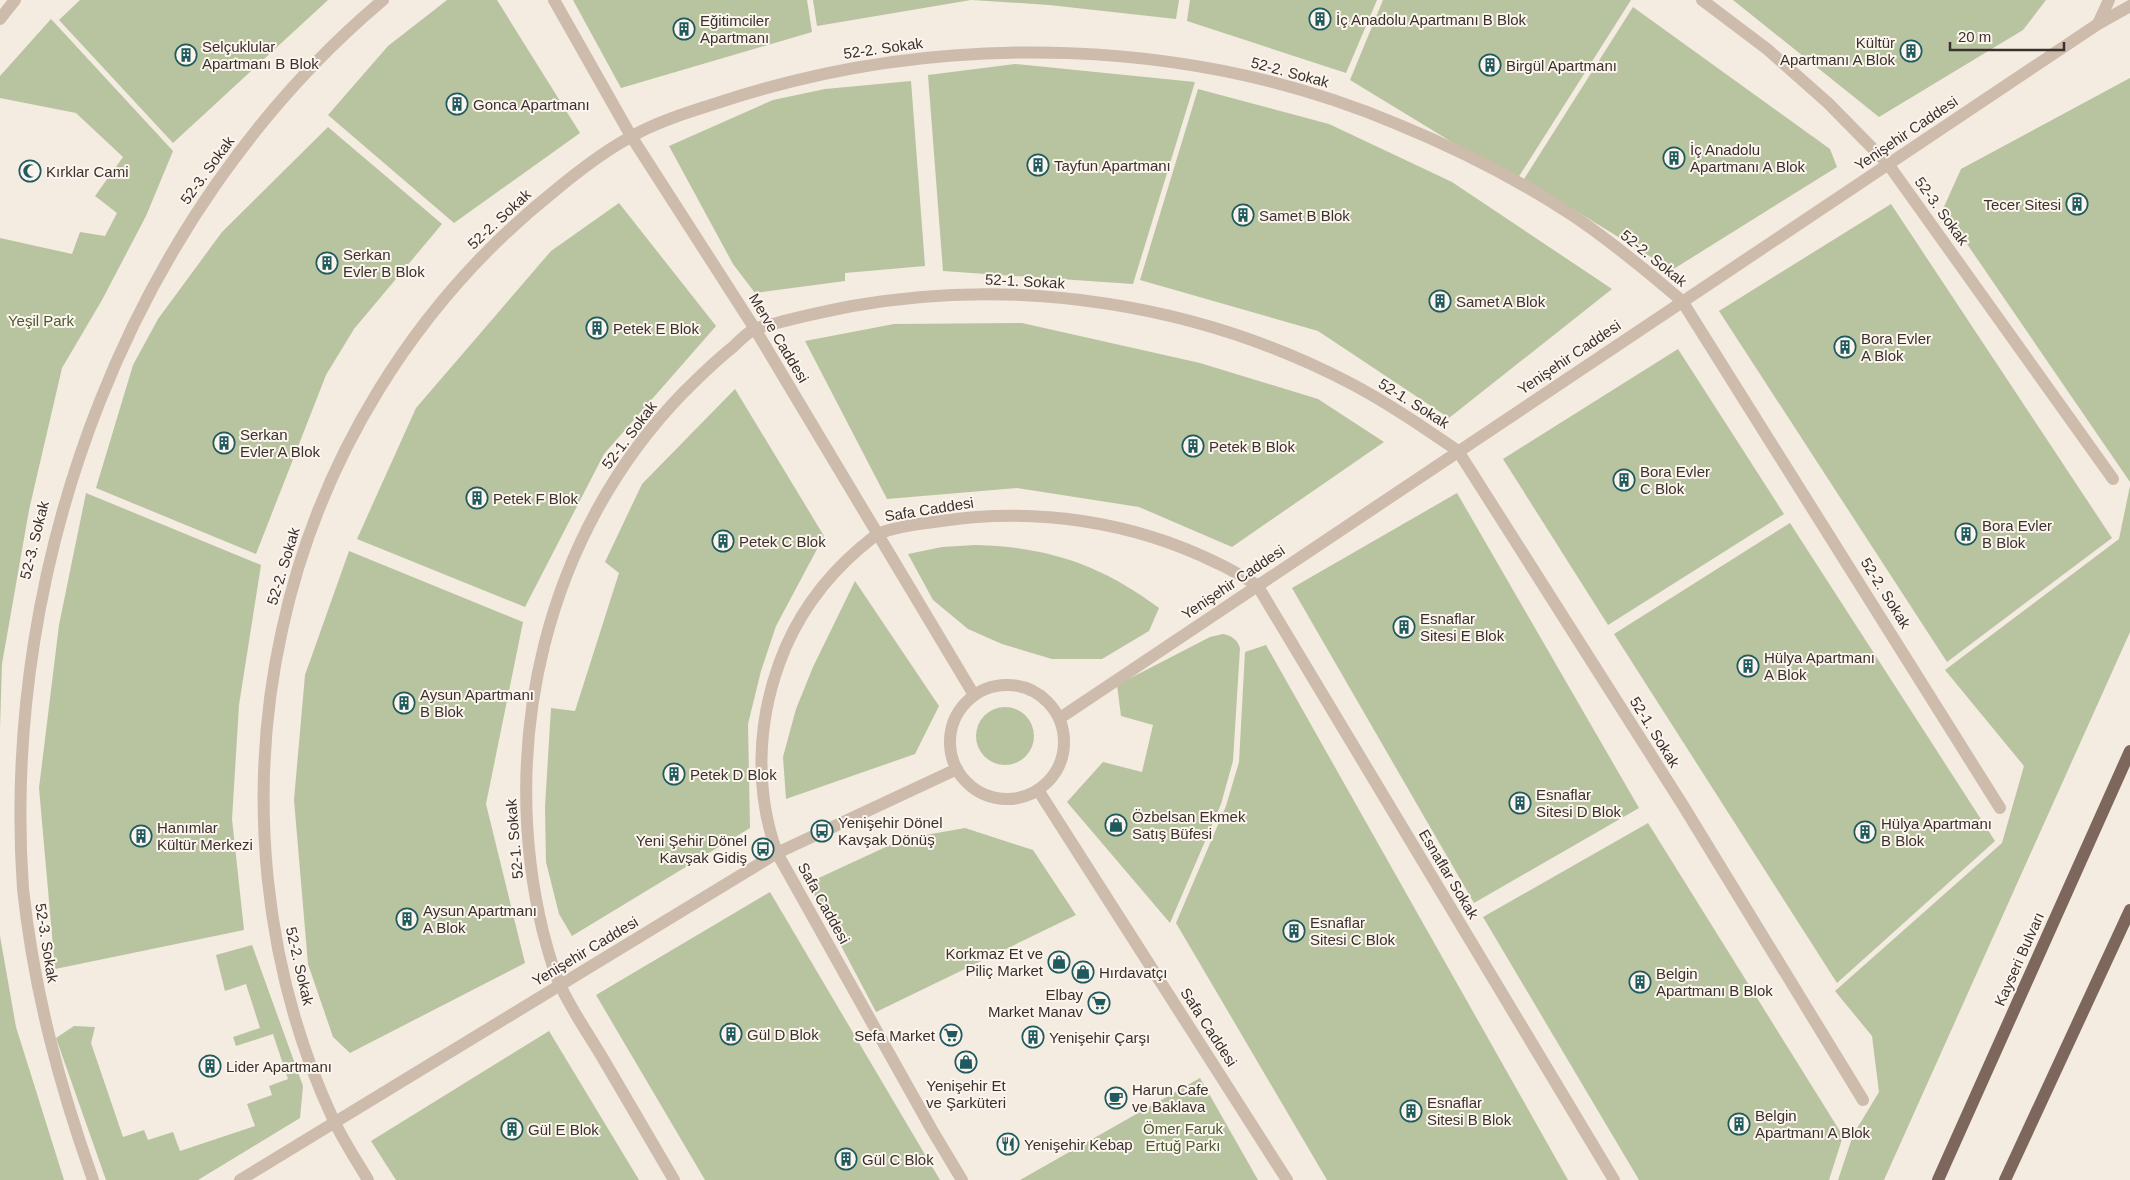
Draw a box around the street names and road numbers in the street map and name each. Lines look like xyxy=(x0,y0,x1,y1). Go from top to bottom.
street label: 52-2. Sokak xyxy=(842,34,924,62)
street label: 52-2. Sokak xyxy=(1249,53,1331,91)
street label: Yenişehir Caddesi xyxy=(1851,92,1961,174)
street label: 52-3. Sokak xyxy=(177,132,238,207)
street label: 52-3. Sokak xyxy=(1912,174,1973,249)
street label: 52-2. Sokak xyxy=(464,185,534,253)
street label: 52-2. Sokak xyxy=(1618,226,1691,290)
street label: 52-1. Sokak xyxy=(985,270,1066,292)
street label: Merve Caddesi xyxy=(746,290,812,386)
street label: Yenişehir Caddesi xyxy=(1514,316,1624,398)
street label: 52-1. Sokak xyxy=(1376,375,1453,432)
street label: 52-1. Sokak xyxy=(598,398,660,472)
street label: Safa Caddesi xyxy=(883,494,975,524)
street label: 52-3. Sokak xyxy=(16,499,52,581)
street label: 52-2. Sokak xyxy=(263,525,303,607)
street label: Yenişehir Caddesi xyxy=(1178,541,1288,623)
street label: 52-2. Sokak xyxy=(1858,555,1915,632)
street label: 52-1. Sokak xyxy=(1627,694,1684,771)
street label: 52-1. Sokak xyxy=(502,798,526,880)
street label: Esnaflar Sokak xyxy=(1416,826,1483,922)
street label: Safa Caddesi xyxy=(795,859,853,947)
street label: 52-3. Sokak xyxy=(32,902,62,984)
street label: Kayseri Bulvarı xyxy=(1991,909,2047,1009)
street label: Yenişehir Caddesi xyxy=(529,913,641,989)
street label: 52-2. Sokak xyxy=(283,925,317,1007)
street label: Safa Caddesi xyxy=(1177,985,1241,1069)

